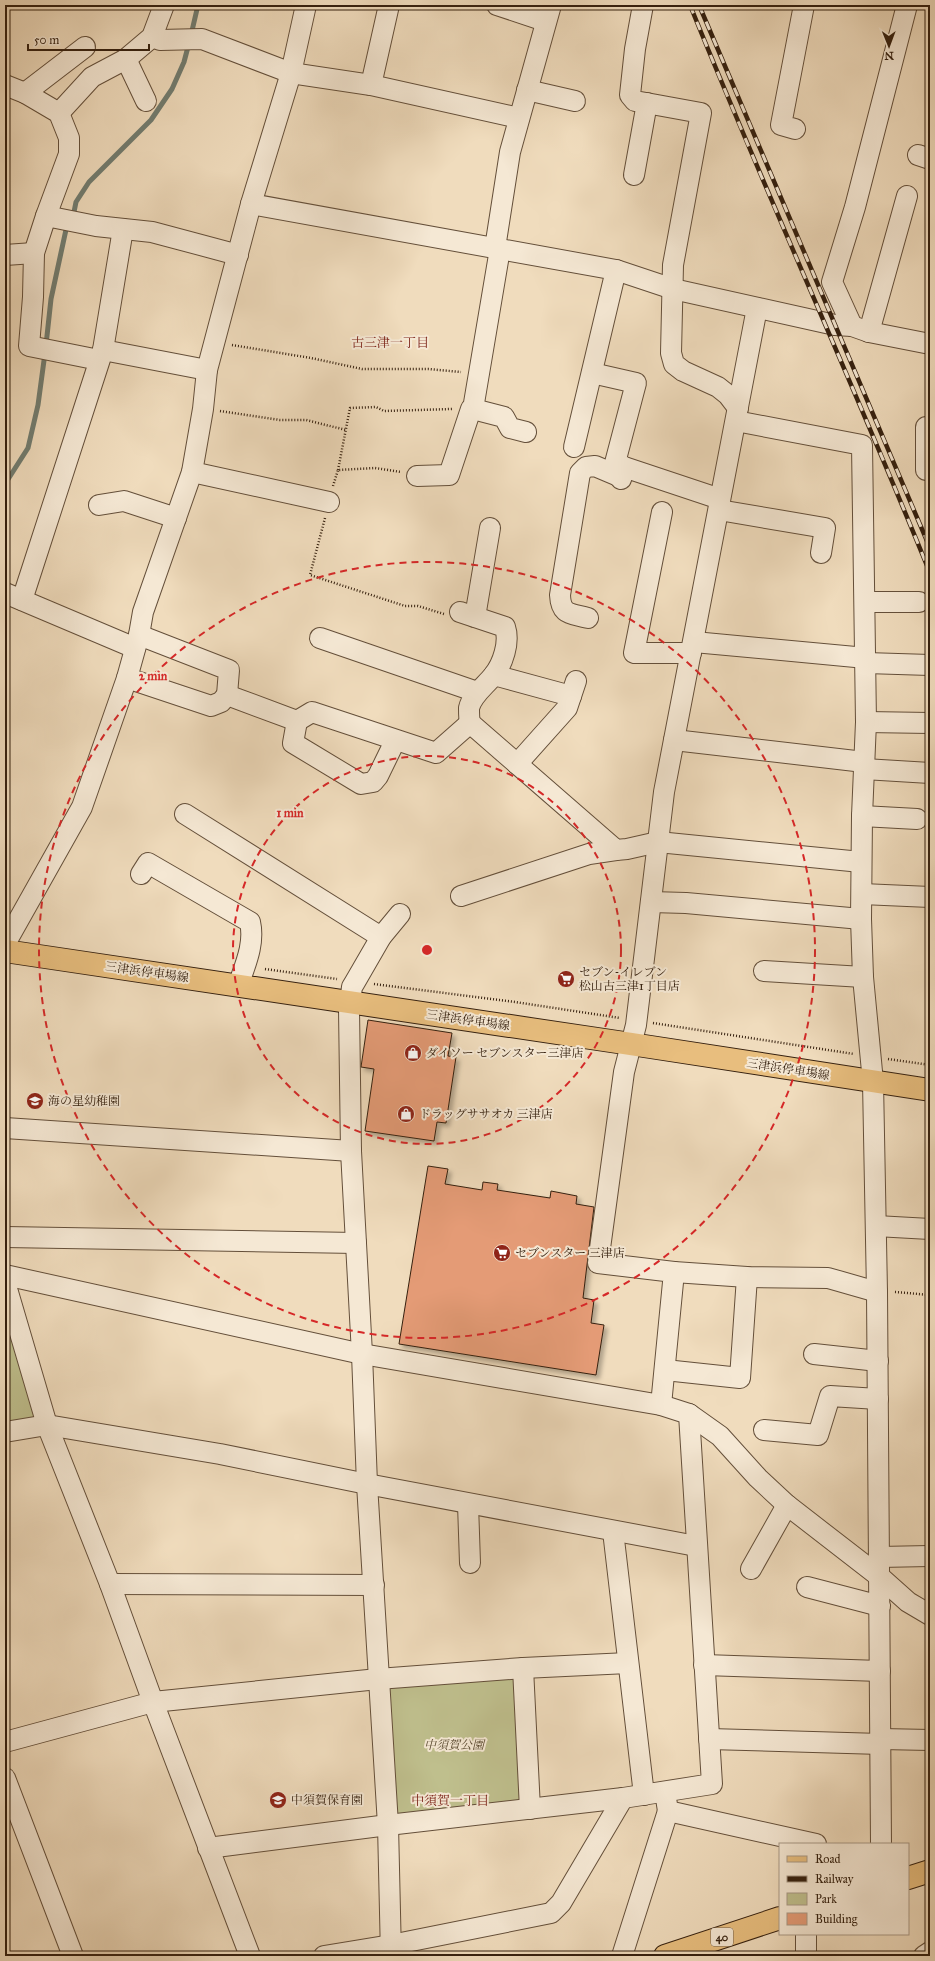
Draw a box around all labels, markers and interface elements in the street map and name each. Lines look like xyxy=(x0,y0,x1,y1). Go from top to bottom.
scale bar xyxy=(28,26,149,52)
north arrow xyxy=(869,26,909,66)
text: 50 m xyxy=(34,33,59,47)
text: N xyxy=(884,49,894,62)
district label: 古三津一丁目 xyxy=(351,335,429,351)
text: 2 min xyxy=(139,669,168,683)
text: 1 min xyxy=(276,806,304,820)
centre of rings xyxy=(420,943,434,957)
street label: 三津浜停車場線 xyxy=(104,959,190,985)
place label: セブン-イレブン 松山古三津1丁目店 xyxy=(579,965,680,993)
supermarket icon: セブン-イレブン 松山古三津1丁目店 xyxy=(556,969,576,989)
street label: 三津浜停車場線 xyxy=(425,1007,511,1033)
shop icon: ダイソー セブンスター三津店 xyxy=(403,1043,423,1063)
place label: ダイソー セブンスター三津店 xyxy=(426,1046,584,1060)
street label: 三津浜停車場線 xyxy=(745,1056,831,1082)
school or university icon: 海の星幼稚園 xyxy=(25,1091,45,1111)
place label: 海の星幼稚園 xyxy=(48,1094,120,1108)
shop icon: ドラッグササオカ 三津店 xyxy=(396,1104,416,1124)
place label: ドラッグササオカ 三津店 xyxy=(419,1107,553,1121)
supermarket icon: セブンスター 三津店 xyxy=(492,1243,512,1263)
place label: セブンスター 三津店 xyxy=(515,1246,625,1260)
park label: 中須賀公園 xyxy=(424,1738,486,1752)
school or university icon: 中須賀保育園 xyxy=(268,1790,288,1810)
place label: 中須賀保育園 xyxy=(291,1793,363,1807)
district label: 中須賀一丁目 xyxy=(411,1793,489,1809)
legend xyxy=(779,1843,909,1935)
text: Road xyxy=(815,1852,841,1866)
text: Railway xyxy=(815,1872,854,1886)
text: Park xyxy=(815,1892,837,1906)
text: Building xyxy=(815,1912,858,1927)
road number: 40 xyxy=(711,1928,733,1946)

